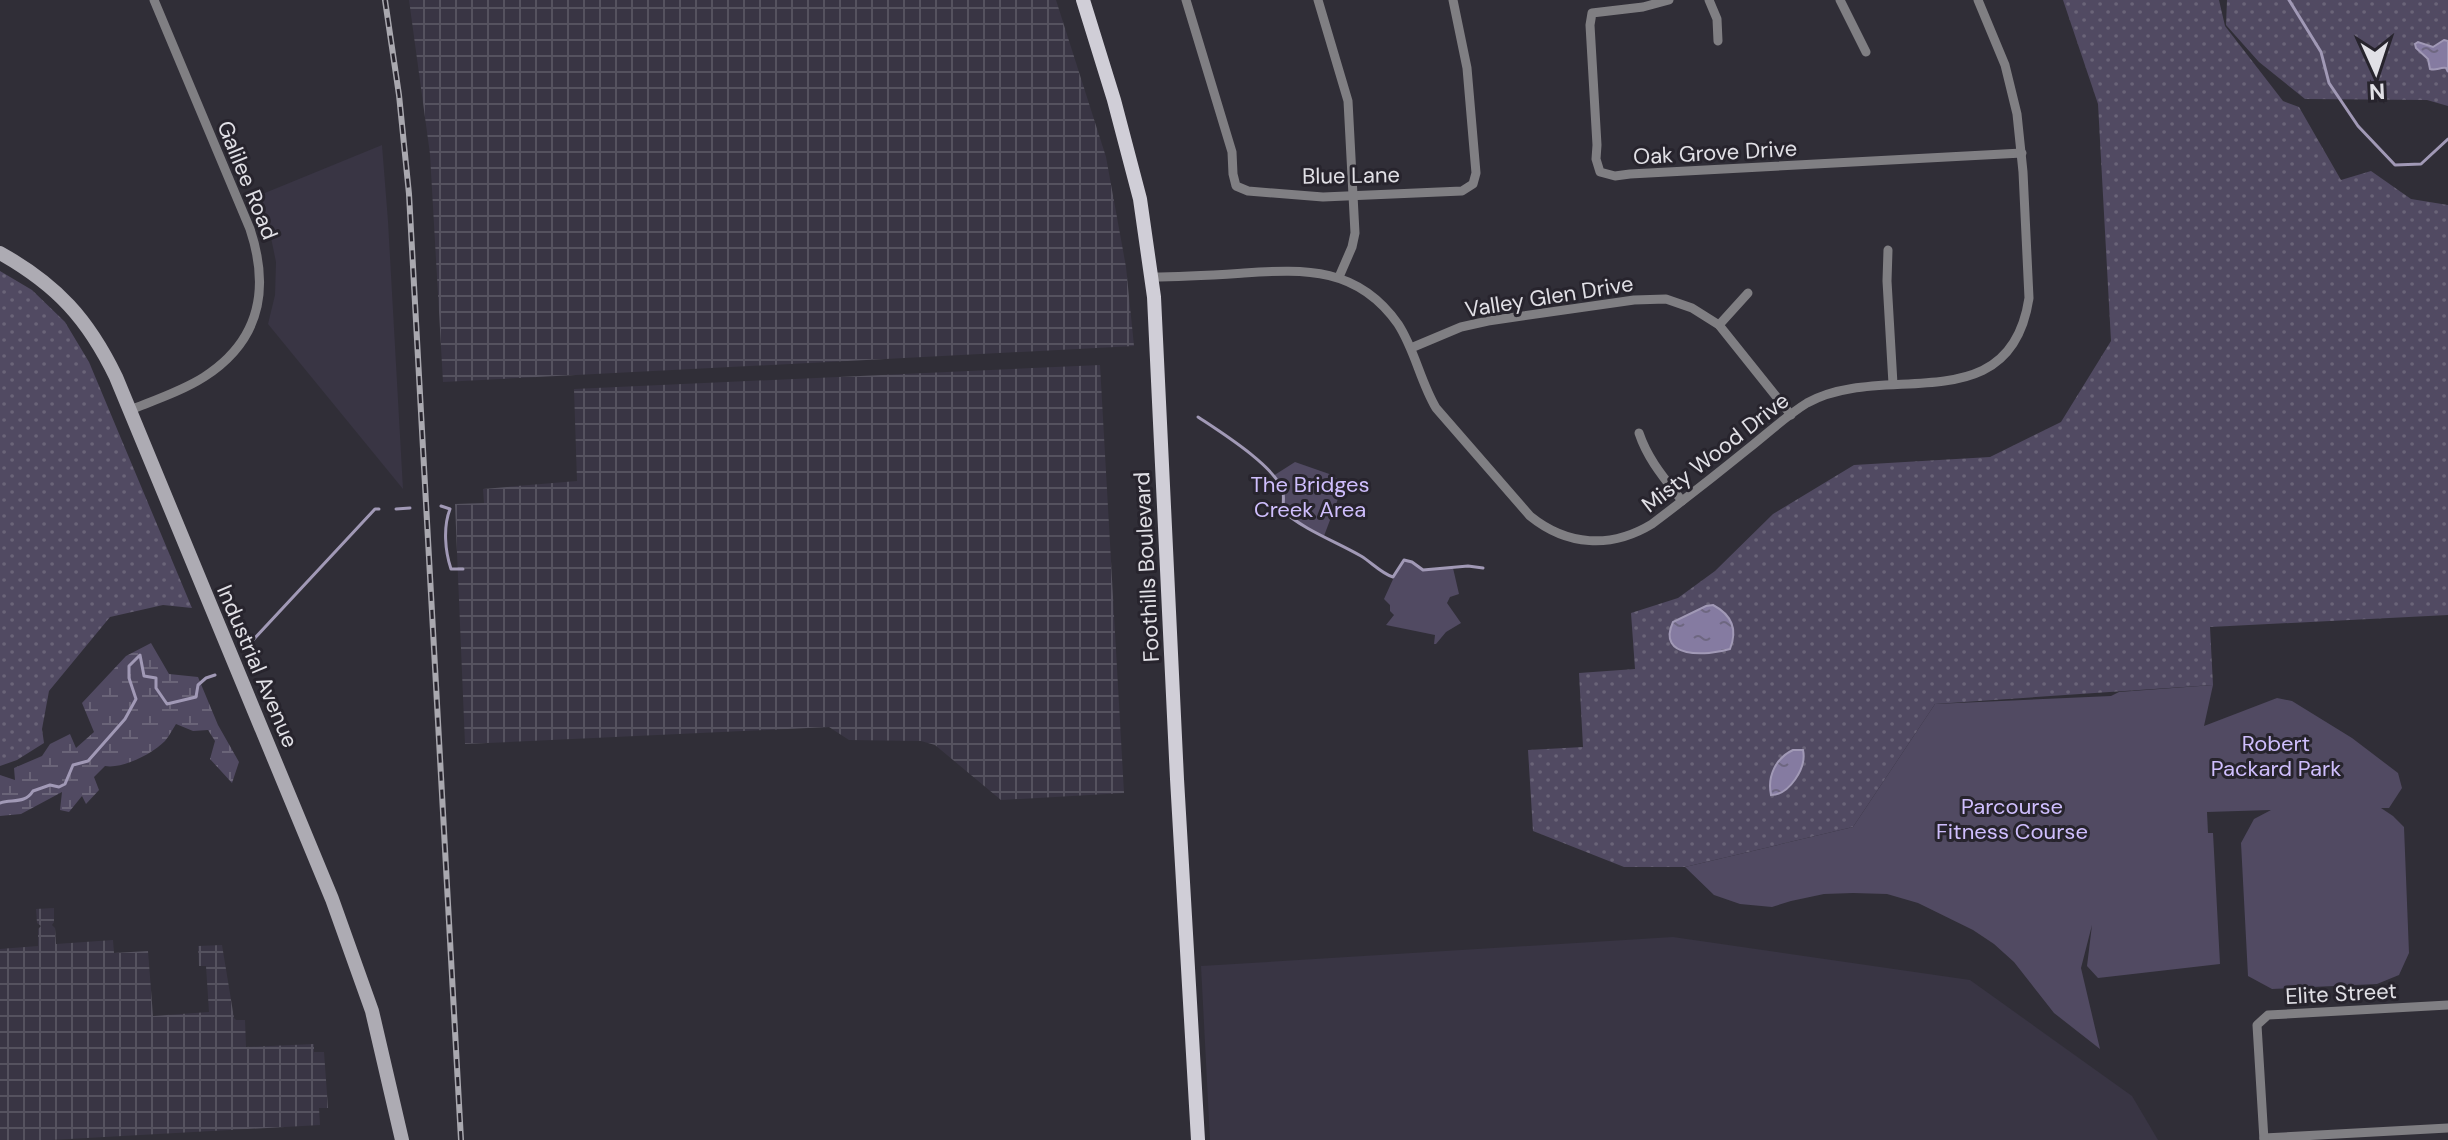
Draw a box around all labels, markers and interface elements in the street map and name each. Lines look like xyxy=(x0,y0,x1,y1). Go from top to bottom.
north arrow xyxy=(2336,32,2416,112)
text: N xyxy=(2368,77,2386,106)
street label: Galilee Road xyxy=(211,116,285,244)
street label: Oak Grove Drive xyxy=(1632,134,1798,171)
street label: Blue Lane xyxy=(1302,160,1400,191)
street label: Valley Glen Drive xyxy=(1463,269,1635,324)
street label: Misty Wood Drive xyxy=(1636,386,1795,519)
park label: The Bridges Creek Area xyxy=(1250,470,1370,524)
street label: Foothills Boulevard xyxy=(1127,471,1166,663)
street label: Industrial Avenue xyxy=(210,580,305,752)
park label: Robert Packard Park xyxy=(2211,729,2341,783)
park label: Parcourse Fitness Course xyxy=(1936,792,2088,846)
street label: Elite Street xyxy=(2285,976,2398,1011)

